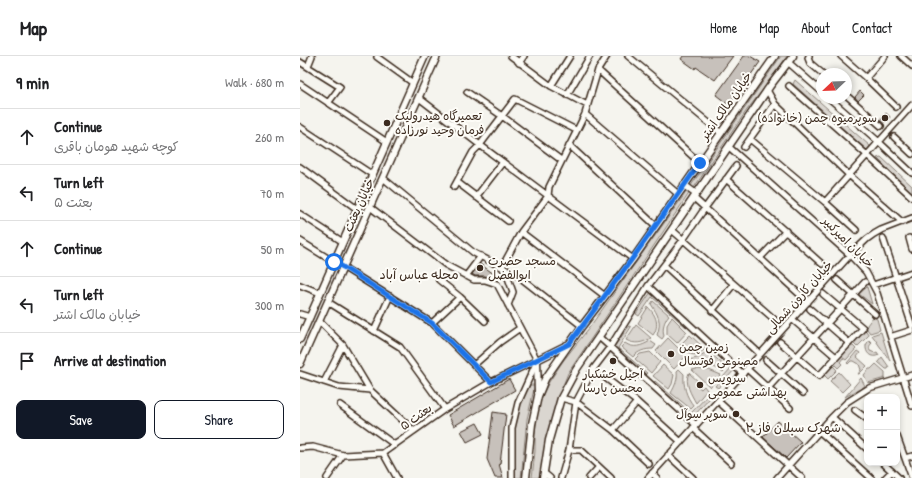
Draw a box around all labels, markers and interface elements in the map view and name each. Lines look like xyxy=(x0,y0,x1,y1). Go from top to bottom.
text: Map xyxy=(20,15,47,41)
text: Home xyxy=(710,18,737,37)
text: Map xyxy=(759,18,779,37)
text: About xyxy=(801,18,830,37)
text: Contact xyxy=(852,18,892,37)
street label: خیابان مالک اشتر xyxy=(695,68,756,144)
north arrow xyxy=(816,68,852,104)
text: 9 min xyxy=(16,71,49,94)
text: Walk · 680 m xyxy=(225,73,284,91)
place label: تعمیرگاه هیدرولیک فرمان وحید نورزاده xyxy=(395,107,484,138)
place label: سوپرمیوه چمن (خانواده) xyxy=(758,109,877,126)
marker: سوپرمیوه چمن (خانواده) xyxy=(880,113,890,123)
text: Continue xyxy=(54,116,102,137)
marker: تعمیرگاه هیدرولیک فرمان وحید نورزاده xyxy=(382,118,392,128)
icon: ahead xyxy=(16,126,38,148)
text: 260 m xyxy=(255,128,284,146)
text: کوچه شهید هومان باقری xyxy=(54,137,179,155)
route end xyxy=(691,154,709,172)
text: Turn left xyxy=(54,172,104,193)
street label: خیابان بعثت xyxy=(339,175,378,234)
icon: left xyxy=(16,182,38,204)
text: 70 m xyxy=(260,184,284,202)
text: بعثت ۵ xyxy=(54,193,93,211)
street label: خیابان امیرکبیر xyxy=(818,212,878,271)
icon: ahead xyxy=(16,238,38,260)
text: Continue xyxy=(54,238,102,259)
text: 50 m xyxy=(261,240,284,258)
place label: مسجد حضرت ابوالفضل xyxy=(488,252,556,283)
route start xyxy=(325,253,343,271)
street label: خیابان کارون شمالی xyxy=(761,256,836,337)
marker: مسجد حضرت ابوالفضل xyxy=(475,263,485,273)
district label: محله عباس آباد xyxy=(379,265,459,283)
text: Turn left xyxy=(54,284,104,305)
icon: left xyxy=(16,294,38,316)
text: 300 m xyxy=(255,296,284,314)
text: خیابان مالک اشتر xyxy=(54,305,141,323)
place label: زمین چمن مصنوعی فوتسال xyxy=(679,338,758,369)
marker: زمین چمن مصنوعی فوتسال xyxy=(666,349,676,359)
icon: arrive xyxy=(16,350,38,372)
text: Arrive at destination xyxy=(54,350,166,371)
marker: آجیل خشکبار محسن پارسا xyxy=(608,356,618,366)
place label: آجیل خشکبار محسن پارسا xyxy=(582,365,644,396)
place label: سرویس بهداشتی عمومی xyxy=(708,369,787,400)
marker: سرویس بهداشتی عمومی xyxy=(695,380,705,390)
map controls xyxy=(864,394,900,466)
button: + xyxy=(864,394,900,430)
street label: بعثت ۵ xyxy=(396,399,435,434)
button: Save xyxy=(16,400,146,439)
button: Share xyxy=(154,400,284,439)
place label: سوپر سوآل xyxy=(676,405,728,422)
marker: سوپر سوآل xyxy=(731,409,741,419)
district label: شهرک سبلان فاز ۲ xyxy=(745,418,841,436)
button: − xyxy=(864,430,900,466)

